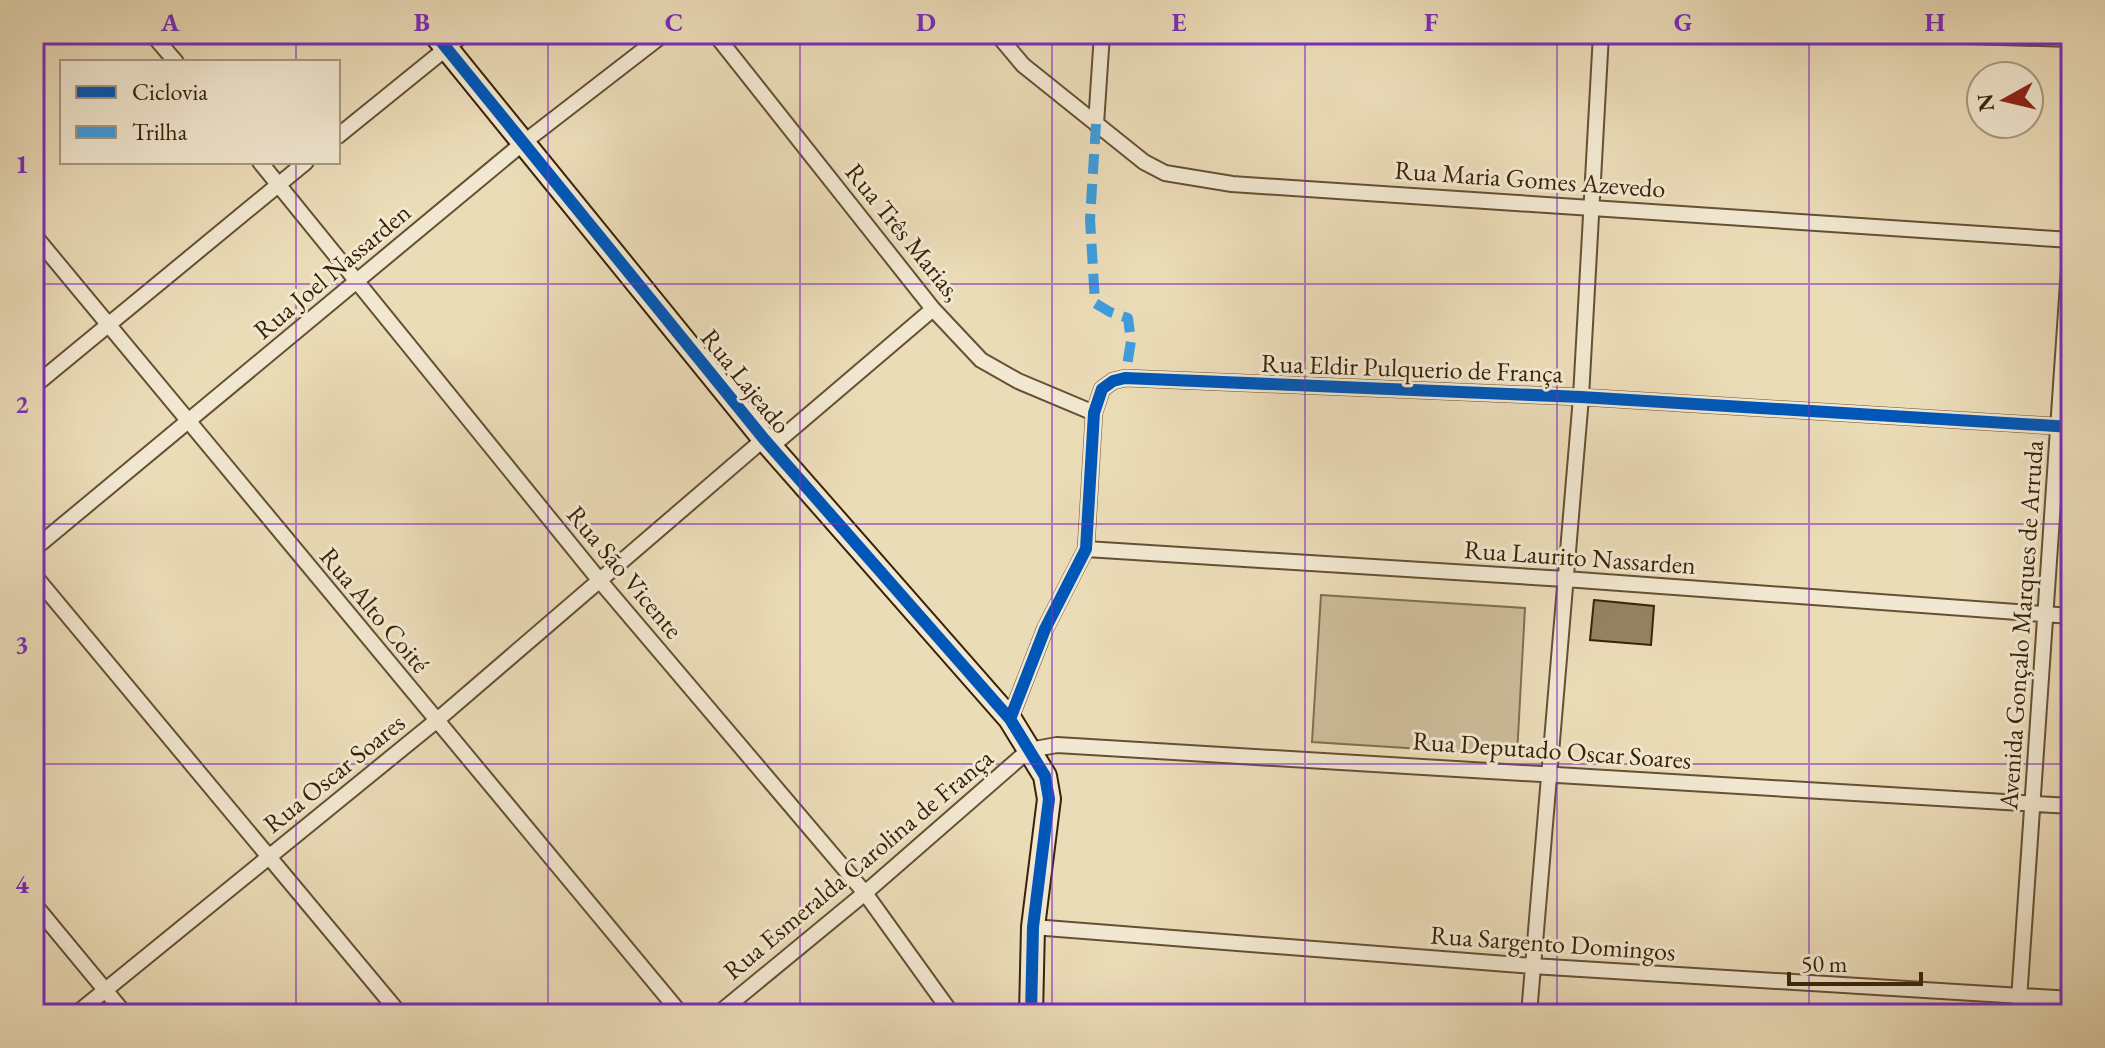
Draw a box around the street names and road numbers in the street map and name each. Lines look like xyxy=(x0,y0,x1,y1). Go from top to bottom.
street label: Rua Maria Gomes Azevedo xyxy=(1393,153,1667,205)
street label: Rua Três Marias, xyxy=(838,156,970,308)
street label: Rua Joel Nassarden xyxy=(246,195,418,347)
street label: Rua Lajeado xyxy=(693,322,799,440)
street label: Rua Eldir Pulquerio de França xyxy=(1260,346,1564,390)
street label: Avenida Gonçalo Marques de Arruda xyxy=(1991,438,2051,812)
street label: Rua São Vicente xyxy=(559,498,691,646)
street label: Rua Laurito Nassarden xyxy=(1463,532,1697,582)
street label: Rua Alto Coité xyxy=(312,540,438,680)
street label: Rua Oscar Soares xyxy=(256,705,412,841)
street label: Rua Deputado Oscar Soares xyxy=(1412,723,1692,777)
street label: Rua Esmeralda Carolina de França xyxy=(716,741,1001,987)
street label: Rua Sargento Domingos xyxy=(1429,917,1677,969)

